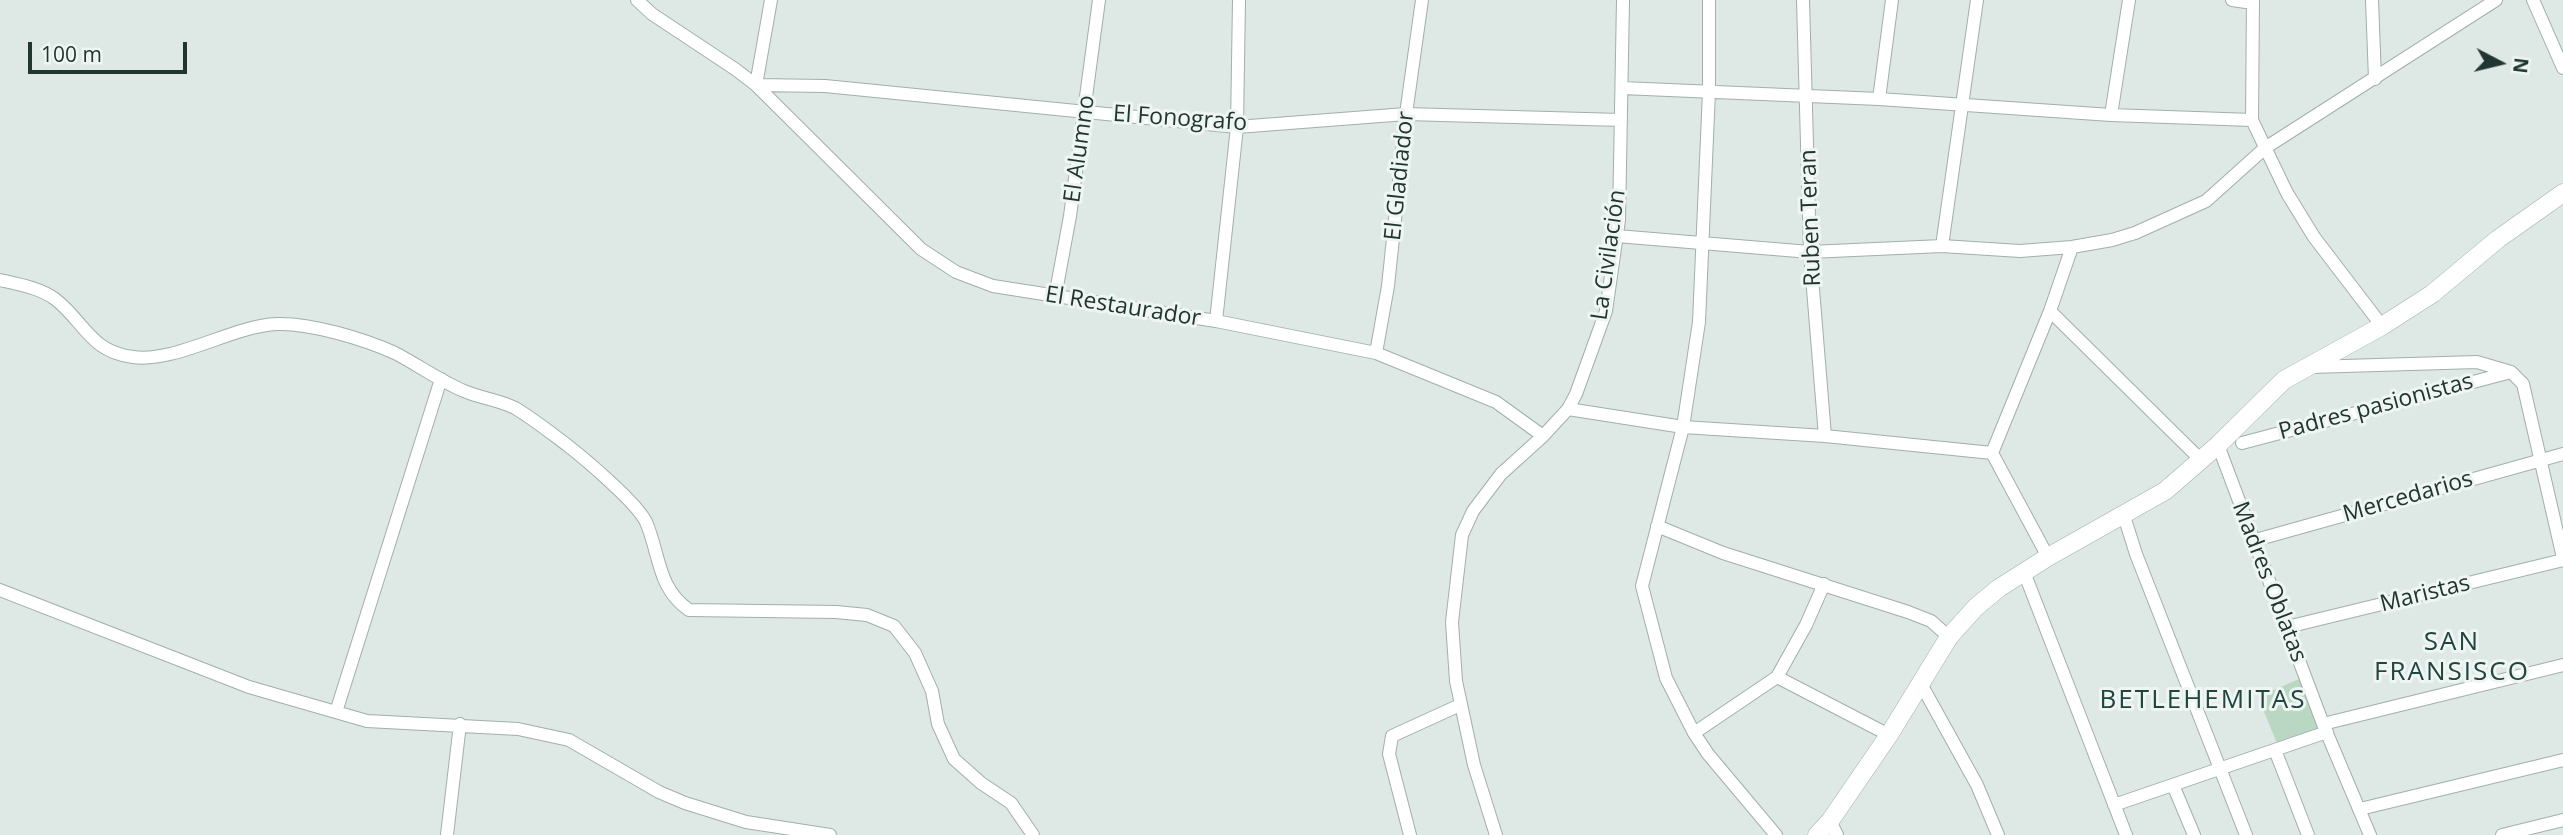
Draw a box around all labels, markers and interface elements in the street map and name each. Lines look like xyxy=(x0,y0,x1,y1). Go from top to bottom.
scale bar xyxy=(32,28,191,72)
north arrow xyxy=(2465,28,2535,98)
text: 100 m xyxy=(41,40,102,68)
text: N xyxy=(2507,56,2535,75)
street label: El Alumno xyxy=(1059,93,1101,205)
street label: El Fonografo xyxy=(1112,101,1248,137)
street label: El Gladiador xyxy=(1379,110,1421,242)
street label: Ruben Teran xyxy=(1795,149,1827,287)
street label: La Civilación xyxy=(1586,188,1632,322)
street label: El Restaurador xyxy=(1043,281,1203,333)
street label: Padres pasionistas xyxy=(2276,368,2476,446)
street label: Mercedarios xyxy=(2340,465,2476,529)
street label: Madres Oblatas xyxy=(2226,498,2312,666)
street label: Maristas xyxy=(2377,570,2473,618)
district label: SAN FRANSISCO xyxy=(2375,627,2529,688)
district label: BETLEHEMITAS xyxy=(2101,685,2305,717)

